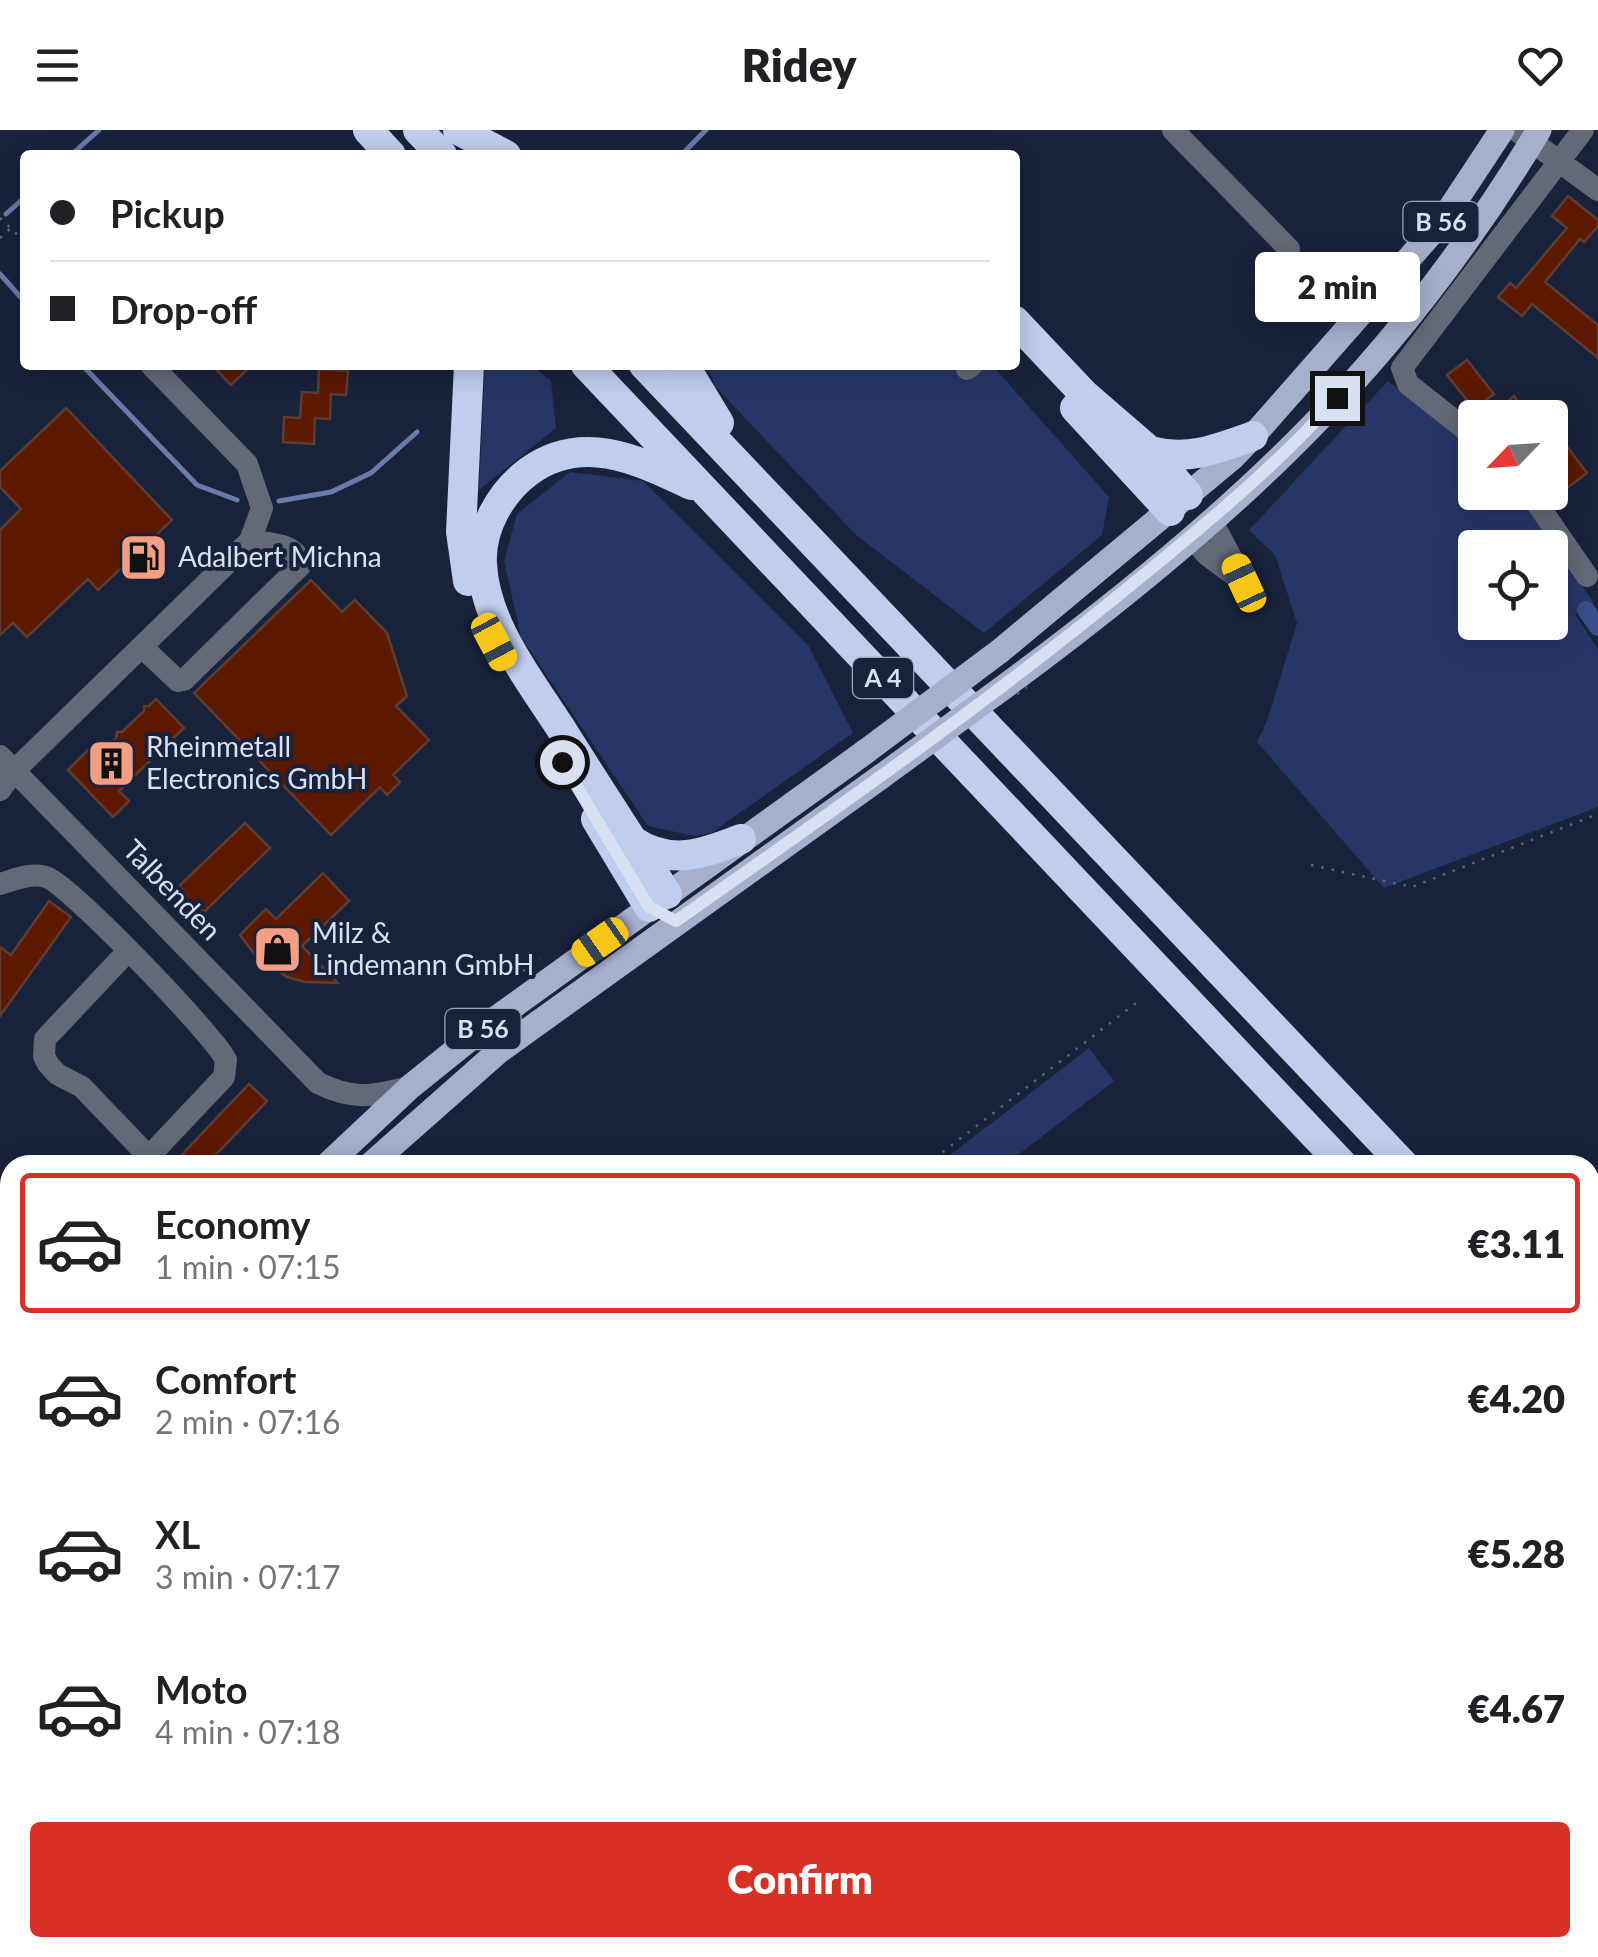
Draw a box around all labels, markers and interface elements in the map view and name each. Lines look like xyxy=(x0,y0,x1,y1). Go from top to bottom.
icon: menu xyxy=(30,38,85,93)
text: Ridey xyxy=(742,38,856,92)
icon: heart xyxy=(1513,38,1568,93)
text: Pickup xyxy=(110,190,225,236)
road number: B 56 xyxy=(1404,202,1478,242)
callout: 2 min xyxy=(1254,253,1420,323)
text: 2 min xyxy=(1298,267,1377,306)
text: Drop-off xyxy=(110,286,257,332)
route end xyxy=(1315,376,1360,421)
north arrow xyxy=(1458,400,1568,510)
map controls xyxy=(1458,400,1568,640)
button: locate xyxy=(1458,530,1568,640)
fuel station icon: Adalbert Michna xyxy=(117,531,169,583)
place label: Adalbert Michna xyxy=(178,539,382,573)
car xyxy=(1218,549,1270,617)
car xyxy=(467,608,521,676)
road number: A 4 xyxy=(853,658,913,698)
place label: Rheinmetall Electronics GmbH xyxy=(146,729,367,795)
building icon: Rheinmetall Electronics GmbH xyxy=(85,737,137,789)
route start xyxy=(540,740,585,785)
street label: Talbenden xyxy=(117,832,229,946)
car xyxy=(567,913,633,971)
place label: Milz & Lindemann GmbH xyxy=(312,915,534,981)
shop icon: Milz & Lindemann GmbH xyxy=(251,923,303,975)
road number: B 56 xyxy=(446,1009,520,1049)
icon: car xyxy=(35,1198,125,1288)
text: Economy xyxy=(155,1201,310,1247)
text: €3.11 xyxy=(1468,1220,1565,1266)
text: 1 min · 07:15 xyxy=(155,1247,341,1286)
icon: car xyxy=(35,1353,125,1443)
text: Comfort xyxy=(155,1356,296,1402)
text: €4.20 xyxy=(1468,1375,1565,1421)
text: 2 min · 07:16 xyxy=(155,1402,341,1441)
icon: car xyxy=(35,1508,125,1598)
text: XL xyxy=(155,1511,200,1557)
text: €5.28 xyxy=(1468,1530,1565,1576)
text: 3 min · 07:17 xyxy=(155,1557,341,1596)
icon: car xyxy=(35,1663,125,1753)
text: Moto xyxy=(155,1666,248,1712)
text: €4.67 xyxy=(1468,1685,1565,1731)
text: 4 min · 07:18 xyxy=(155,1712,341,1751)
button: Confirm xyxy=(30,1822,1570,1937)

